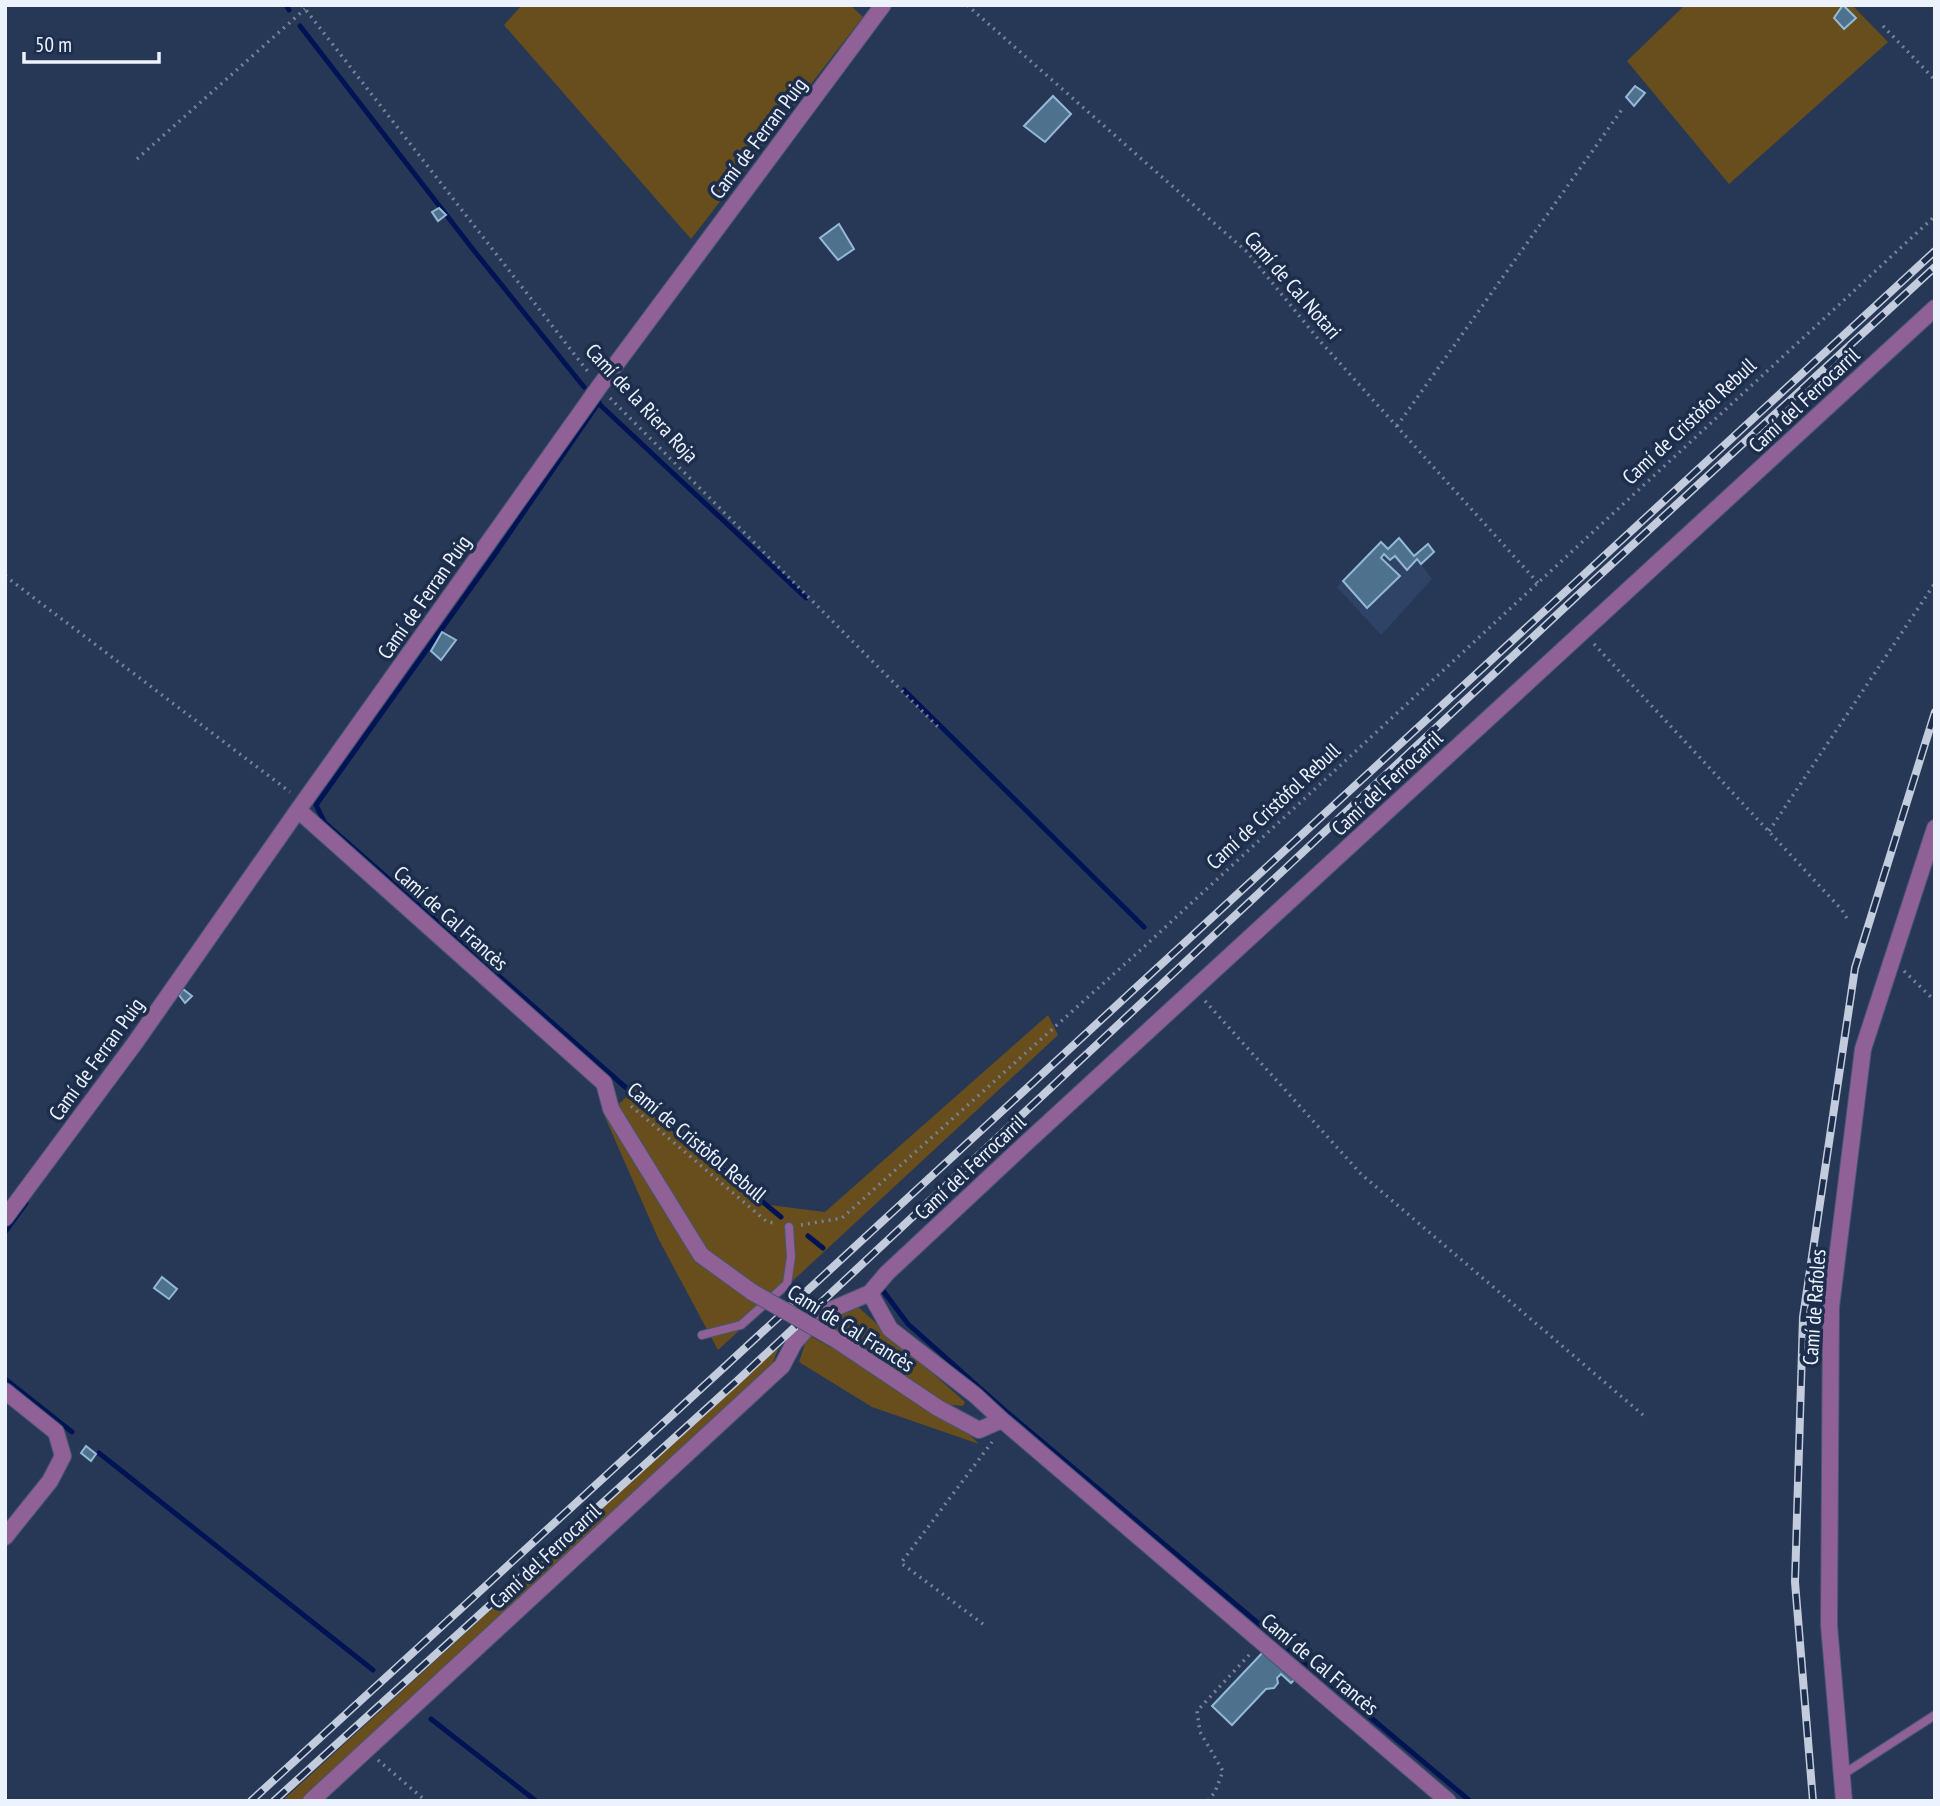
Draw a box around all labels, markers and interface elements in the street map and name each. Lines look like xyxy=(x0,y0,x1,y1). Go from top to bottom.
scale bar xyxy=(24,21,159,65)
text: 50 m xyxy=(35,31,72,58)
street label: Camí de Ferran Puig xyxy=(704,72,812,204)
street label: Camí de Cal Notari xyxy=(1239,225,1347,345)
street label: Camí de la Riera Roja xyxy=(580,338,704,468)
street label: Camí del Ferrocarril xyxy=(1743,342,1865,458)
street label: Camí de Cristòfol Rebull xyxy=(1616,352,1762,490)
street label: Camí de Ferran Puig xyxy=(371,530,477,664)
street label: Camí del Ferrocarril xyxy=(1326,725,1448,841)
street label: Camí de Cristòfol Rebull xyxy=(1200,737,1346,875)
street label: Camí de Cal Francès xyxy=(388,860,514,976)
street label: Camí de Ferran Puig xyxy=(42,992,150,1126)
street label: Camí de Cristòfol Rebull xyxy=(622,1076,772,1208)
street label: Camí del Ferrocarril xyxy=(909,1109,1031,1225)
street label: Camí de Rafoles xyxy=(1796,1248,1832,1366)
street label: Camí de Cal Francès xyxy=(783,1278,919,1378)
street label: Camí del Ferrocarril xyxy=(484,1498,606,1614)
street label: Camí de Cal Francès xyxy=(1256,1607,1384,1721)

